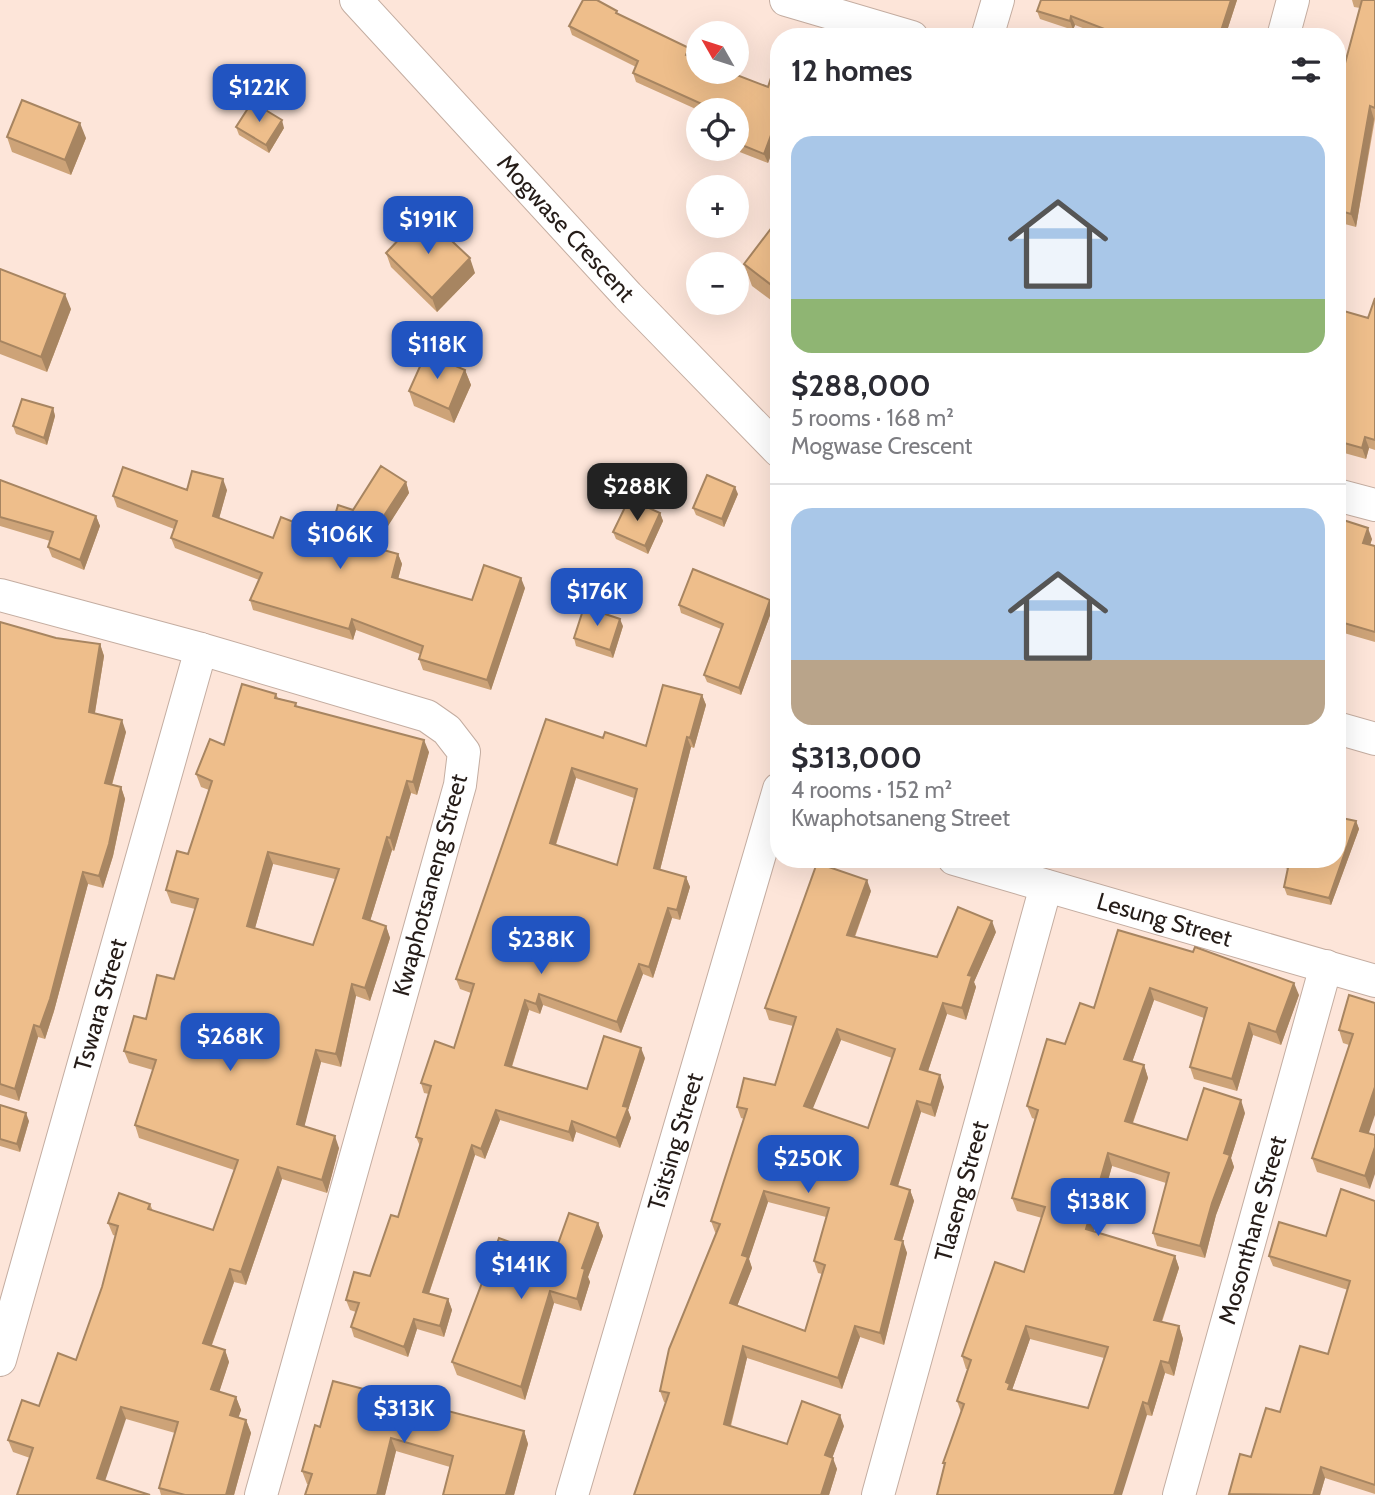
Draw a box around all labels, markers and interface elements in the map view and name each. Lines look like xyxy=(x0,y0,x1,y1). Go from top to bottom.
north arrow xyxy=(686,21,749,84)
map controls xyxy=(686,21,749,315)
icon: filters xyxy=(1287,51,1325,89)
text: 12 homes xyxy=(791,52,913,89)
pin: $122K xyxy=(210,64,308,124)
text: $122K xyxy=(229,73,289,101)
button: locate xyxy=(686,98,749,161)
street label: Mogwase Crescent xyxy=(491,148,641,307)
button: + xyxy=(686,175,749,238)
icon: home xyxy=(995,181,1121,307)
pin: $191K xyxy=(379,196,477,256)
text: $191K xyxy=(399,205,457,233)
button: − xyxy=(686,252,749,315)
pin: $118K xyxy=(388,322,486,381)
text: $118K xyxy=(408,330,466,358)
text: $288,000 xyxy=(791,367,931,404)
text: 5 rooms · 168 m² xyxy=(791,404,954,432)
text: Mogwase Crescent xyxy=(791,432,972,460)
pin: $288K xyxy=(588,463,686,523)
text: $288K xyxy=(603,472,671,500)
pin: $106K xyxy=(291,512,389,571)
text: $106K xyxy=(307,520,373,548)
icon: home xyxy=(995,553,1121,679)
pin: $176K xyxy=(548,568,646,628)
text: $176K xyxy=(567,577,627,605)
text: $313,000 xyxy=(791,739,922,776)
street label: Kwaphotsaneng Street xyxy=(386,771,473,999)
text: 4 rooms · 152 m² xyxy=(791,776,952,804)
text: Kwaphotsaneng Street xyxy=(791,804,1010,832)
street label: Lesung Street xyxy=(1094,886,1235,953)
pin: $238K xyxy=(492,916,590,976)
text: $238K xyxy=(508,925,574,953)
street label: Tswara Street xyxy=(67,935,132,1074)
pin: $268K xyxy=(181,1014,279,1073)
text: $268K xyxy=(197,1022,263,1050)
street label: Tsitsing Street xyxy=(641,1069,709,1214)
street label: Tlaseng Street xyxy=(928,1118,994,1265)
street label: Mosonthane Street xyxy=(1212,1132,1292,1327)
pin: $250K xyxy=(759,1136,857,1195)
text: $250K xyxy=(774,1144,842,1172)
pin: $138K xyxy=(1049,1178,1147,1238)
text: $138K xyxy=(1067,1187,1129,1215)
pin: $141K xyxy=(472,1242,570,1301)
text: $141K xyxy=(492,1250,550,1278)
pin: $313K xyxy=(355,1386,453,1445)
text: $313K xyxy=(373,1394,435,1422)

